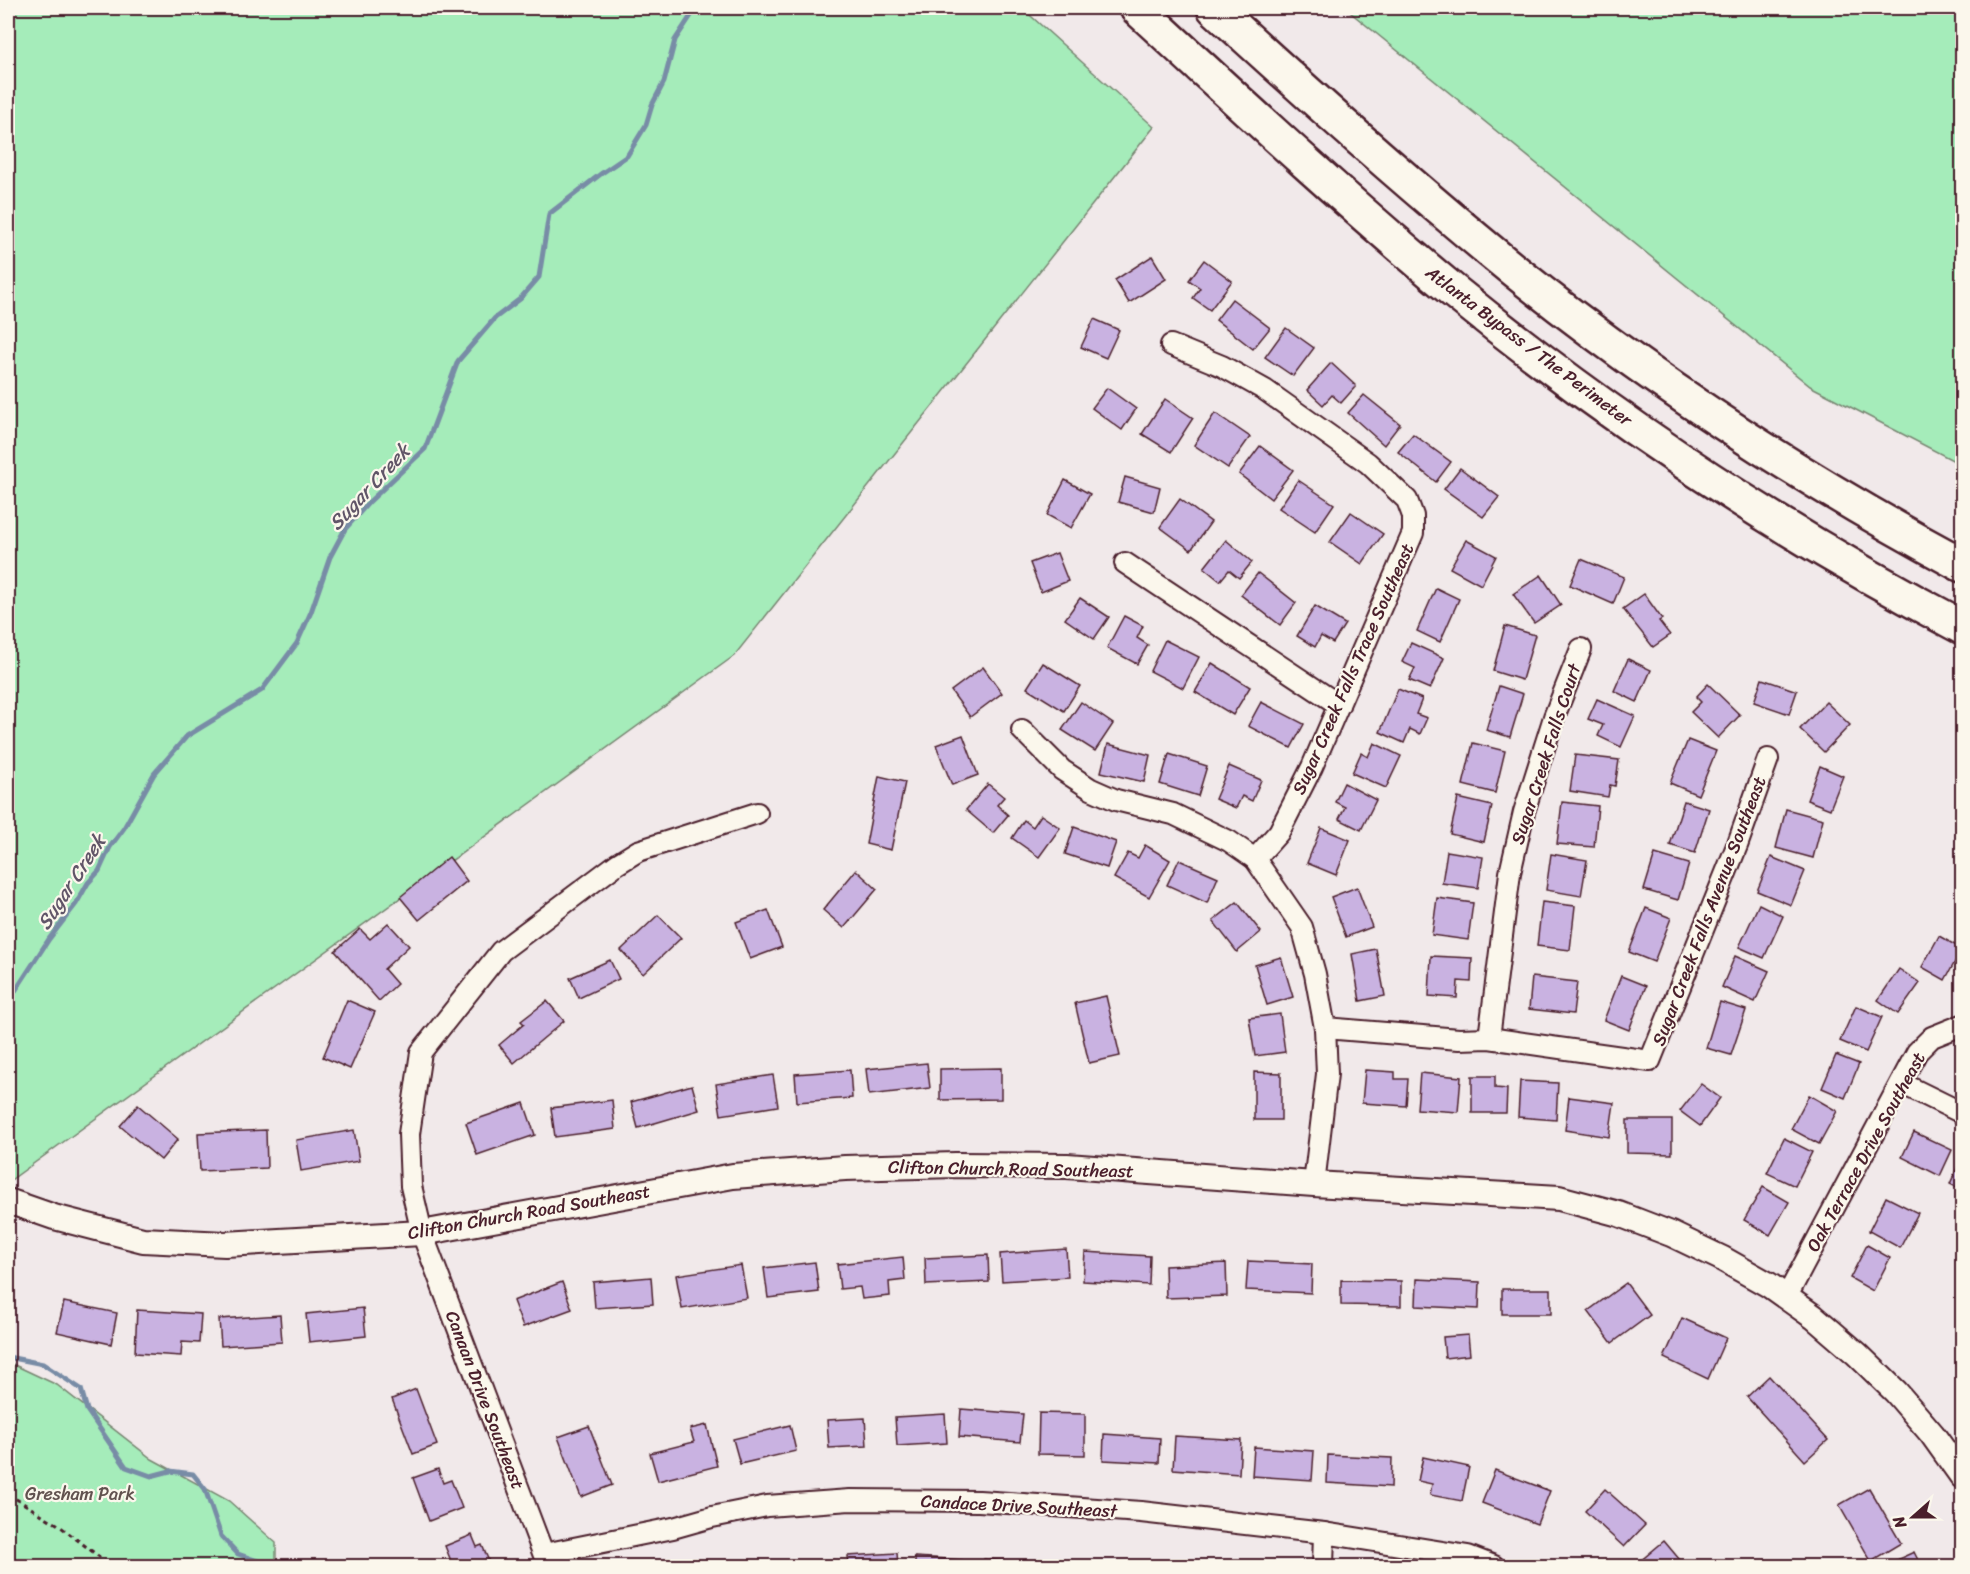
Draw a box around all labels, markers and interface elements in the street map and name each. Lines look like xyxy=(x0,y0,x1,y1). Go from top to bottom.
street label: Atlanta Bypass / The Perimeter xyxy=(1418,257,1641,436)
water label: Sugar Creek xyxy=(320,434,421,539)
street label: Sugar Creek Falls Trace Southeast xyxy=(1283,538,1423,800)
street label: Sugar Creek Falls Court xyxy=(1502,659,1591,849)
street label: Sugar Creek Falls Avenue Southeast xyxy=(1643,771,1775,1050)
water label: Sugar Creek xyxy=(27,825,117,937)
street label: Oak Terrace Drive Southeast xyxy=(1798,1046,1934,1258)
street label: Clifton Church Road Southeast xyxy=(888,1151,1134,1187)
street label: Clifton Church Road Southeast xyxy=(405,1175,653,1249)
street label: Canaan Drive Southeast xyxy=(436,1306,534,1494)
park label: Gresham Park xyxy=(25,1478,135,1510)
street label: Candace Drive Southeast xyxy=(920,1485,1119,1527)
north arrow xyxy=(1883,1487,1943,1547)
text: N xyxy=(1884,1511,1915,1534)

